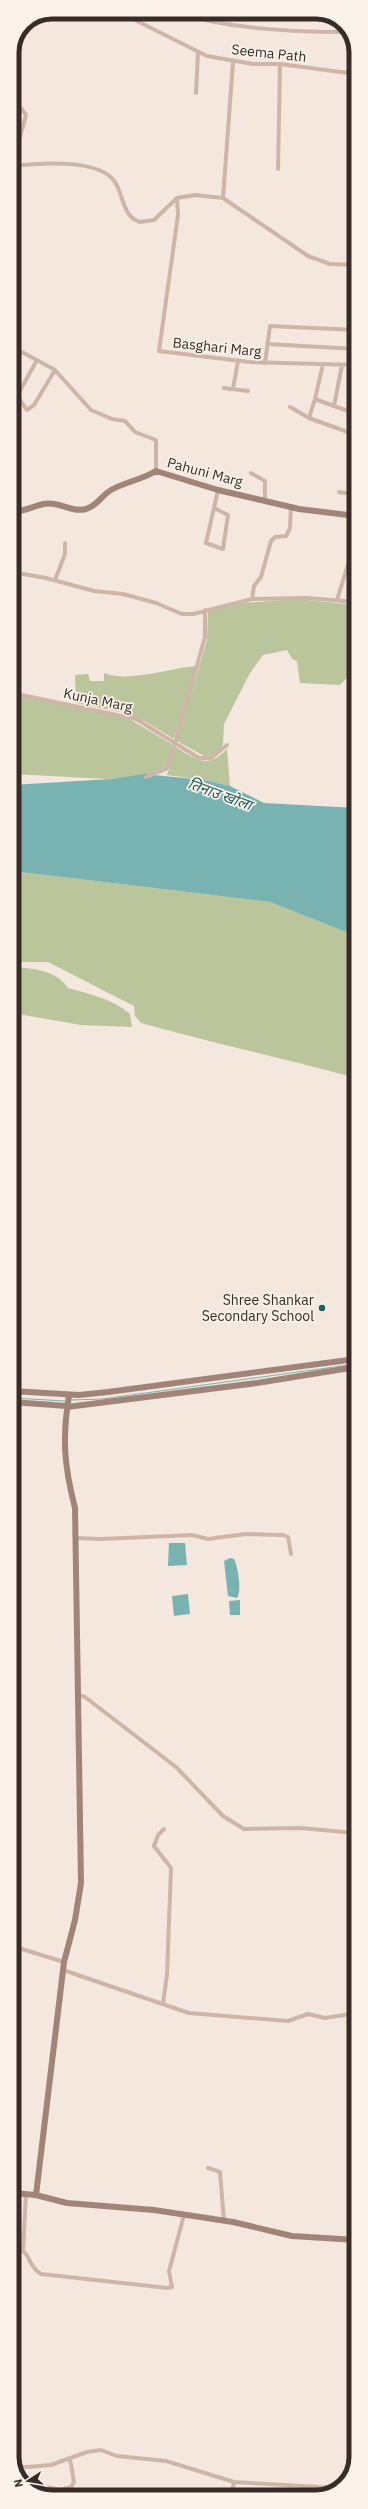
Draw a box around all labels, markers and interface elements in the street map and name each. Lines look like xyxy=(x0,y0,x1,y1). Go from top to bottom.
street label: Seema Path xyxy=(231,40,307,66)
street label: Basghari Marg xyxy=(172,333,263,361)
street label: Pahuni Marg xyxy=(165,453,245,491)
street label: Kunja Marg xyxy=(62,684,135,716)
water label: तिनाउ खोला xyxy=(185,774,257,815)
place label: Shree Shankar Secondary School xyxy=(202,1291,314,1325)
marker: Shree Shankar Secondary School xyxy=(317,1303,327,1313)
north arrow xyxy=(8,2461,48,2501)
text: N xyxy=(11,2478,26,2488)

